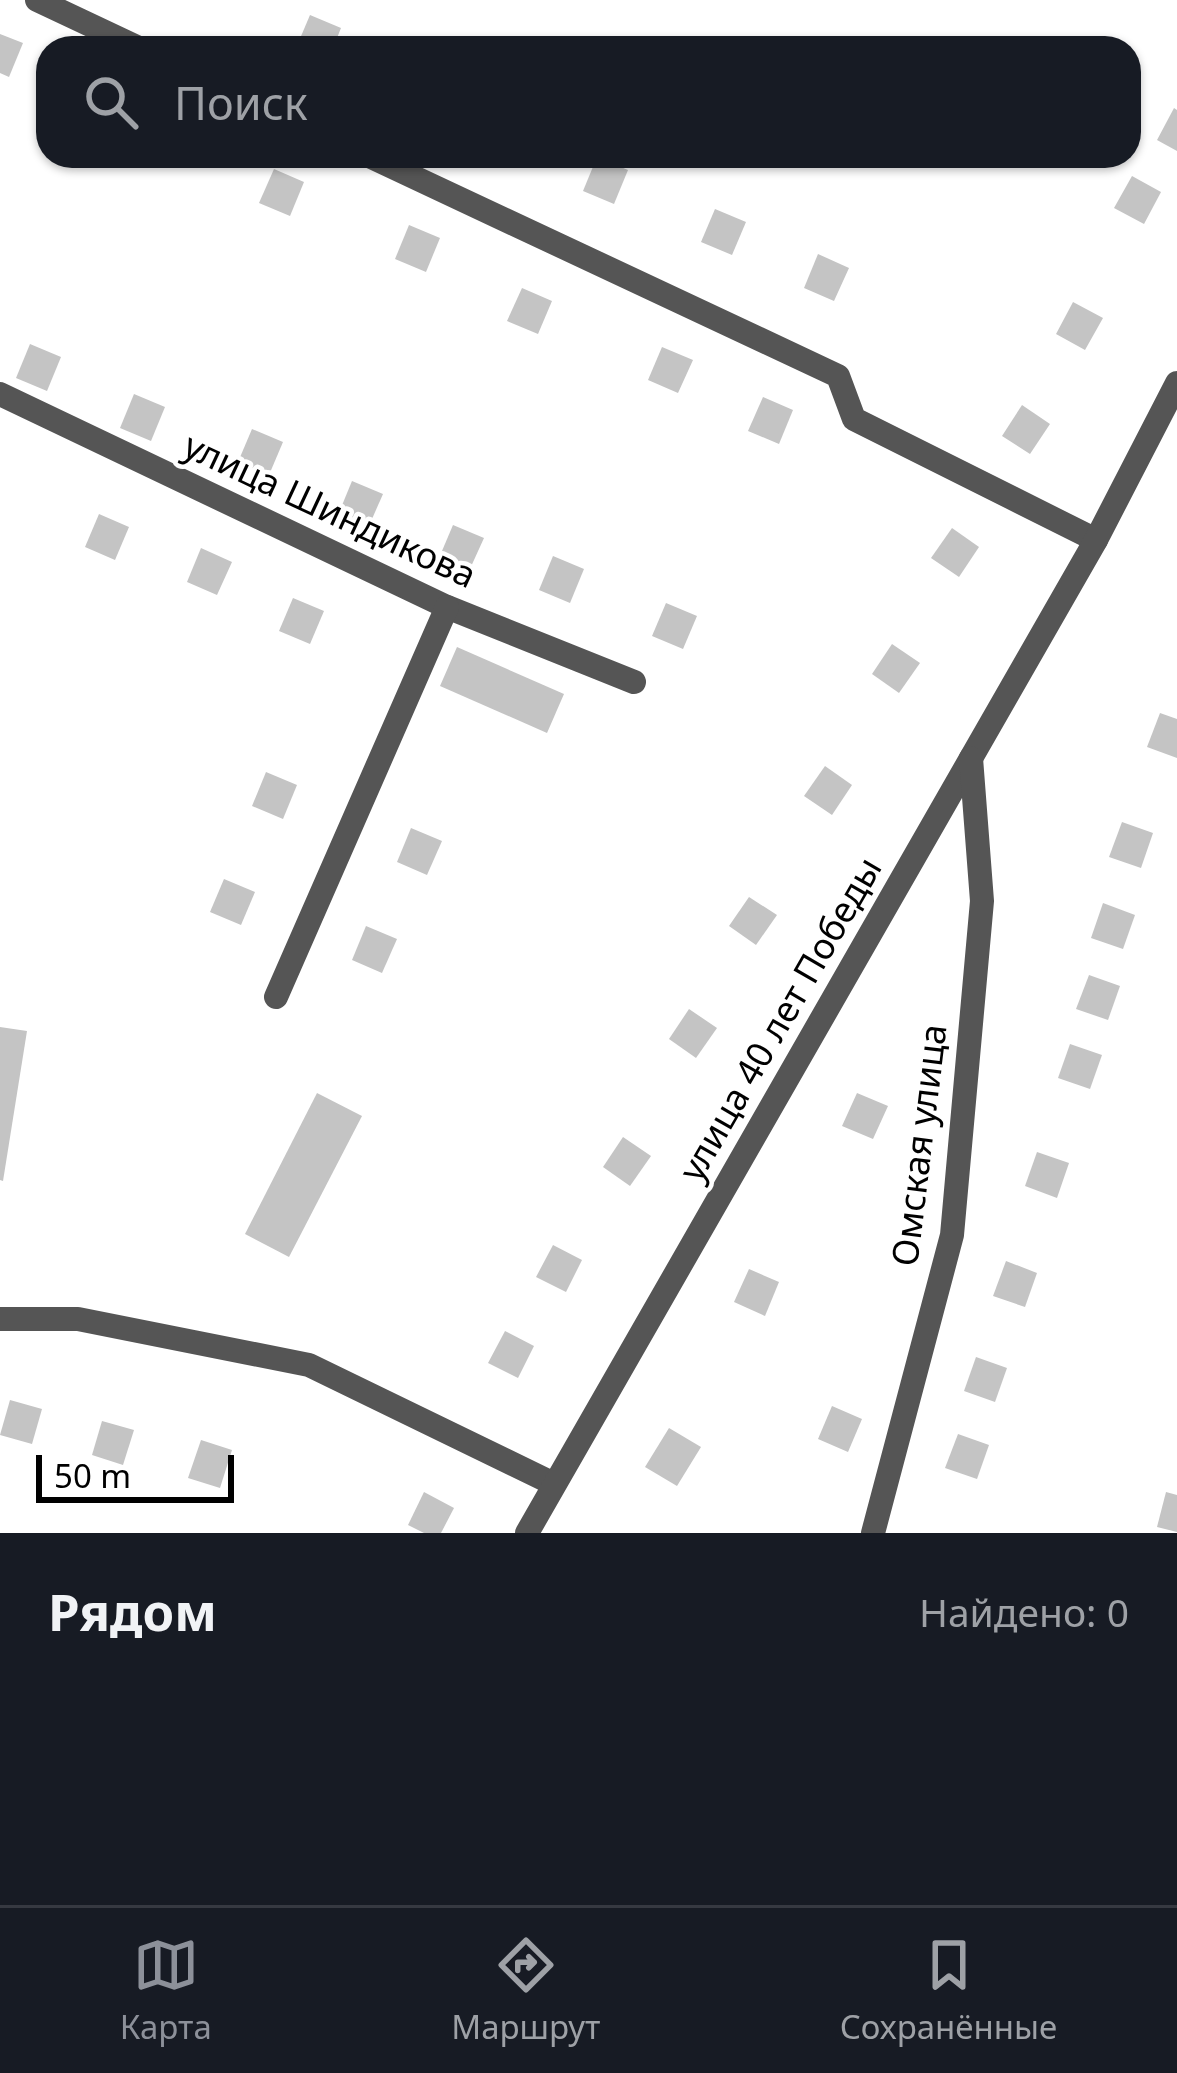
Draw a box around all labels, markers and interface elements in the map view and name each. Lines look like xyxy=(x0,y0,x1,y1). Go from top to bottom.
search box xyxy=(36,36,1141,168)
icon: search xyxy=(78,69,144,135)
text: Поиск xyxy=(174,72,308,133)
street label: улица Шиндикова xyxy=(176,420,484,599)
street label: улица 40 лет Победы xyxy=(667,848,892,1190)
street label: Омская улица xyxy=(879,1021,958,1269)
scale bar xyxy=(36,1449,234,1502)
text: 50 m xyxy=(54,1453,131,1498)
text: Рядом xyxy=(48,1576,217,1646)
text: Найдено: 0 xyxy=(919,1585,1129,1638)
tab: Карта xyxy=(120,1932,212,2049)
tab: Маршрут xyxy=(451,1932,600,2049)
tab: Сохранённые xyxy=(840,1932,1057,2049)

